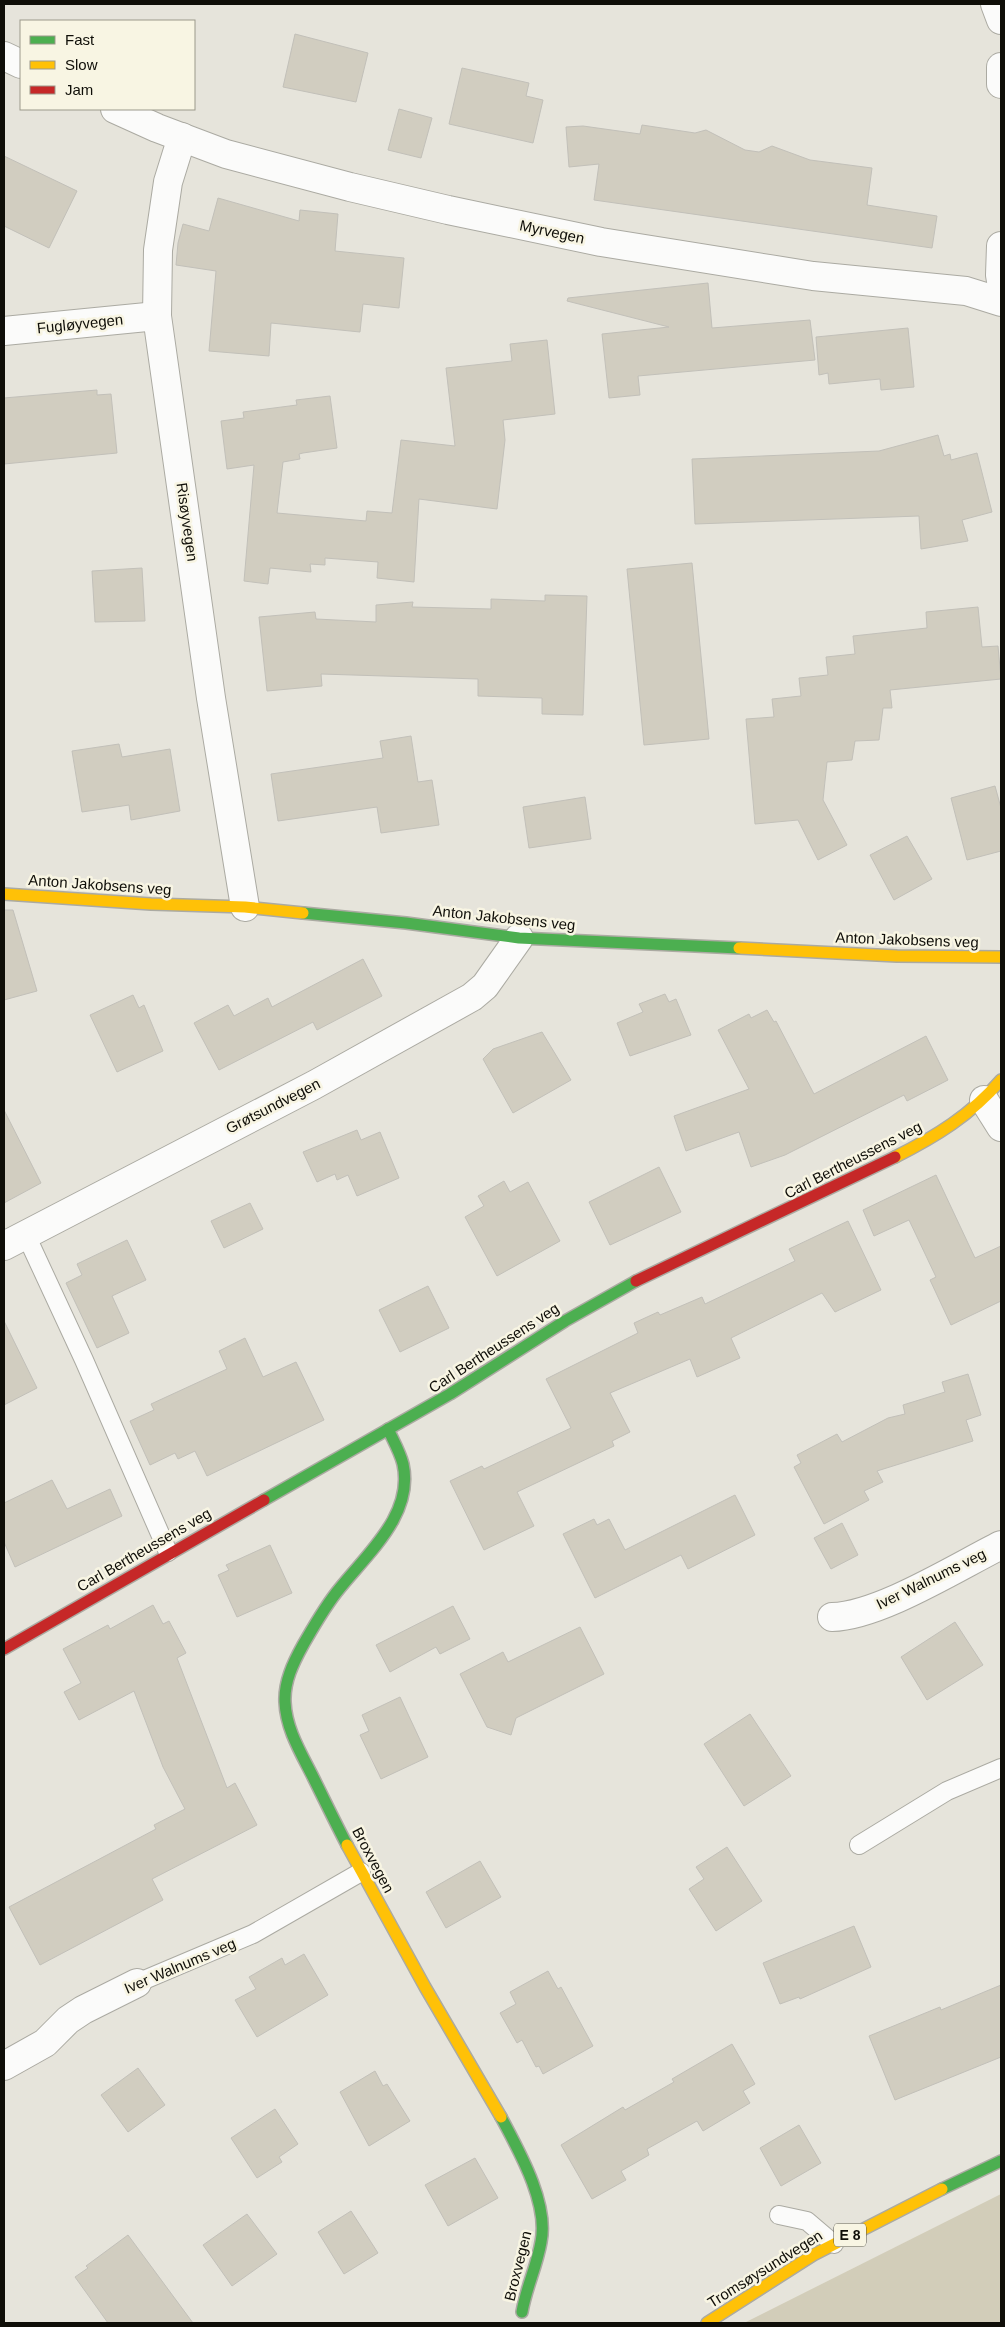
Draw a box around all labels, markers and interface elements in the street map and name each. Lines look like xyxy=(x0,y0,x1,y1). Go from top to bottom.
legend xyxy=(20,20,195,110)
text: Fast xyxy=(65,31,95,48)
text: Slow xyxy=(65,56,98,73)
text: Jam xyxy=(65,81,93,98)
street label: Myrvegen xyxy=(518,216,586,247)
street label: Fugløyvegen xyxy=(36,311,124,336)
street label: Risøyvegen xyxy=(174,482,201,562)
street label: Anton Jakobsens veg xyxy=(28,871,172,898)
street label: Anton Jakobsens veg xyxy=(432,902,576,933)
street label: Anton Jakobsens veg xyxy=(835,929,979,950)
street label: Grøtsundvegen xyxy=(223,1075,323,1137)
street label: Carl Bertheussens veg xyxy=(781,1118,924,1202)
street label: Carl Bertheussens veg xyxy=(425,1299,562,1396)
street label: Carl Bertheussens veg xyxy=(74,1504,214,1595)
street label: Iver Walnums veg xyxy=(873,1545,988,1612)
street label: Broxvegen xyxy=(349,1824,398,1895)
street label: Iver Walnums veg xyxy=(121,1934,238,1997)
road number: E 8 xyxy=(834,2224,866,2246)
street label: Tromsøysundvegen xyxy=(704,2226,825,2311)
street label: Broxvegen xyxy=(501,2229,534,2303)

